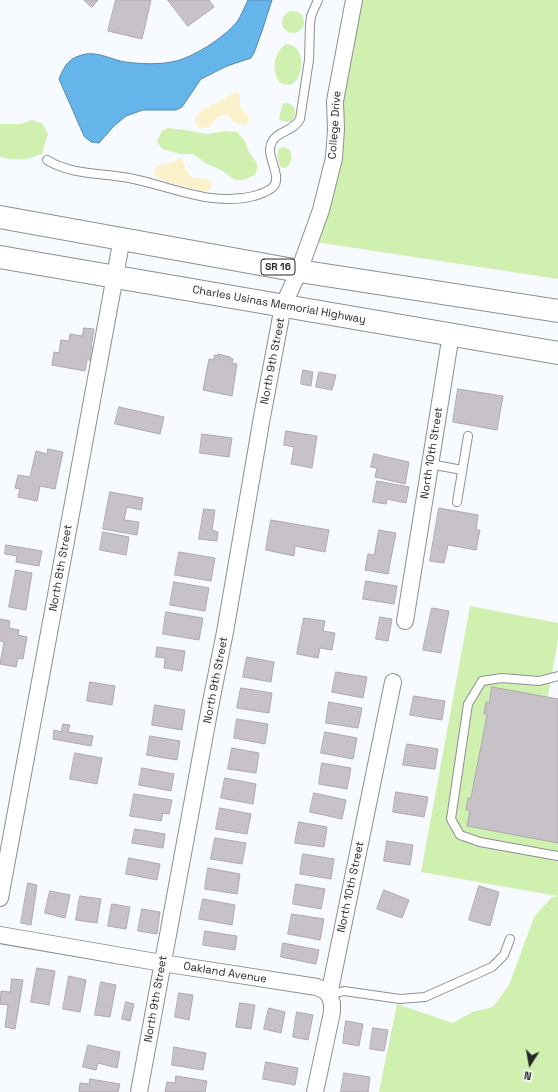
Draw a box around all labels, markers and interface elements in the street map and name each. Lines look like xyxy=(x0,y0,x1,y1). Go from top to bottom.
street label: College Drive xyxy=(326,90,344,160)
road number: SR 16 xyxy=(261,259,295,275)
street label: Charles Usinas Memorial Highway xyxy=(191,283,367,327)
street label: North 9th Street xyxy=(258,317,288,405)
street label: North 10th Street xyxy=(418,406,446,500)
street label: North 8th Street xyxy=(47,524,75,612)
street label: North 9th Street xyxy=(201,636,231,724)
street label: North 10th Street xyxy=(335,840,367,934)
street label: North 9th Street xyxy=(142,955,170,1043)
street label: Oakland Avenue xyxy=(182,960,268,986)
north arrow xyxy=(510,1044,550,1084)
text: N xyxy=(523,1068,533,1083)

